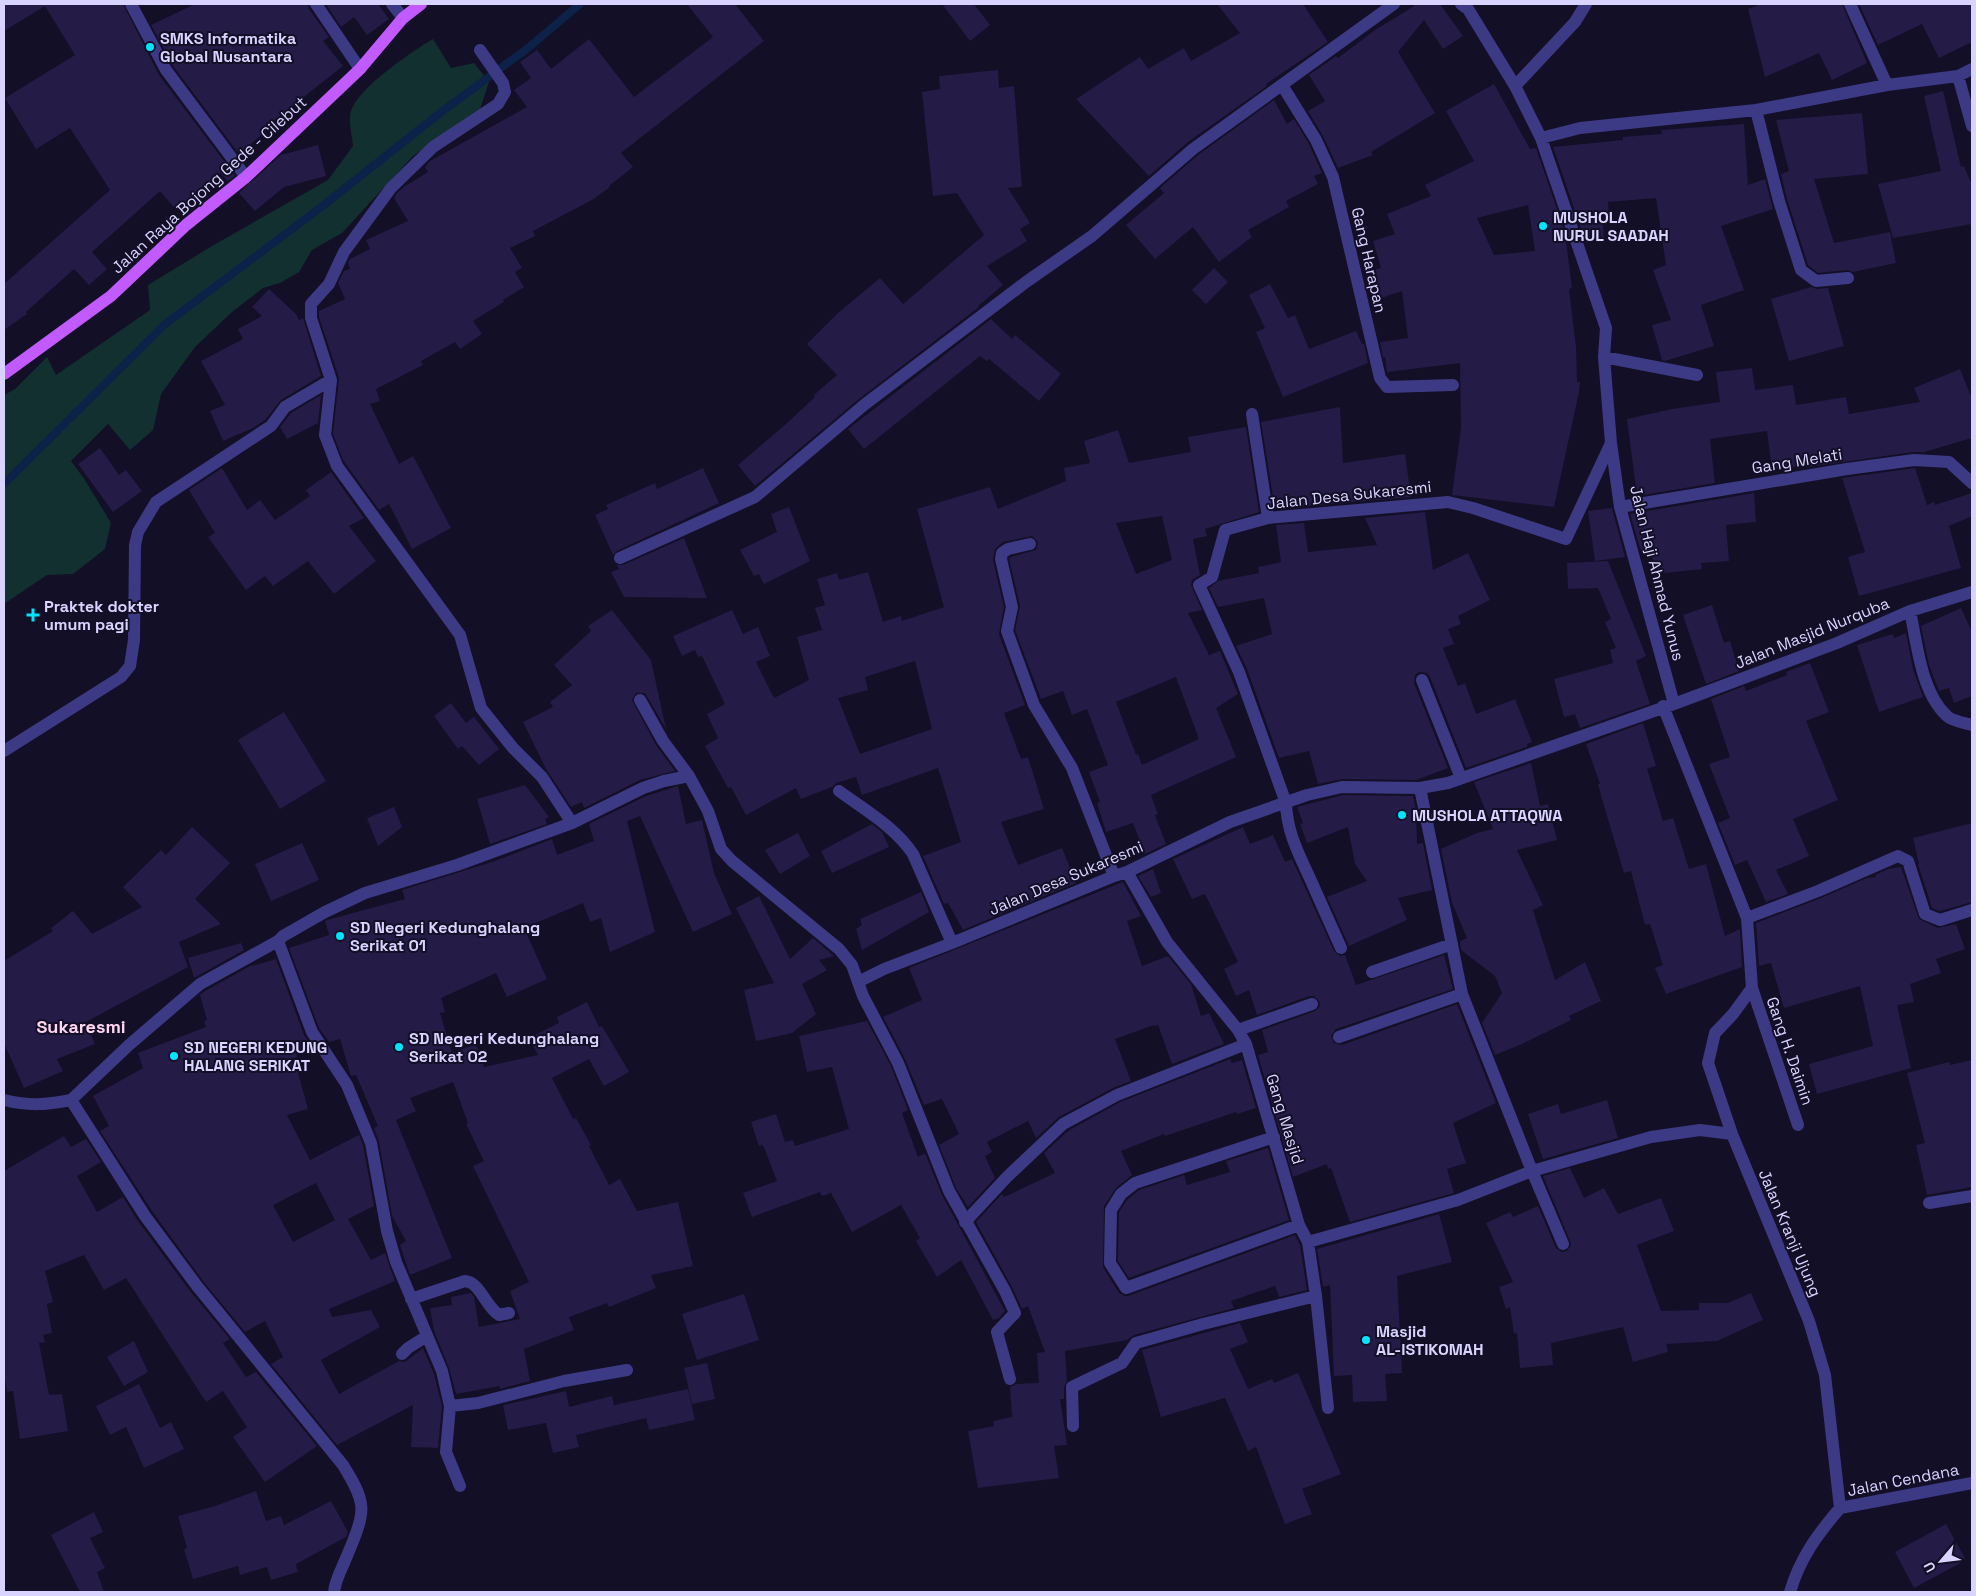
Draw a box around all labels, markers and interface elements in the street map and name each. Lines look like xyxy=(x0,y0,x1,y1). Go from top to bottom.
place label: SMKS Informatika Global Nusantara xyxy=(160,28,296,67)
marker: SMKS Informatika Global Nusantara xyxy=(144,41,156,53)
street label: Jalan Raya Bojong Gede - Cilebut xyxy=(107,92,311,278)
street label: Gang Harapan xyxy=(1347,205,1391,315)
place label: MUSHOLA NURUL SAADAH xyxy=(1553,207,1669,246)
marker: MUSHOLA NURUL SAADAH xyxy=(1537,220,1549,232)
street label: Gang Melati xyxy=(1750,443,1844,479)
street label: Jalan Desa Sukaresmi xyxy=(1266,476,1432,514)
street label: Jalan Haji Ahmad Yunus xyxy=(1625,483,1689,663)
street label: Jalan Masjid Nurquba xyxy=(1732,592,1892,674)
place label: Praktek dokter umum pagi xyxy=(44,596,159,635)
marker: Praktek dokter umum pagi xyxy=(26,608,40,622)
place label: MUSHOLA ATTAQWA xyxy=(1412,805,1562,826)
marker: MUSHOLA ATTAQWA xyxy=(1396,809,1408,821)
street label: Jalan Desa Sukaresmi xyxy=(986,836,1146,920)
place label: SD Negeri Kedunghalang Serikat 01 xyxy=(350,917,540,956)
marker: SD Negeri Kedunghalang Serikat 01 xyxy=(334,930,346,942)
street label: Gang H. Daimin xyxy=(1762,994,1818,1108)
district label: Sukaresmi xyxy=(36,1015,126,1038)
place label: SD Negeri Kedunghalang Serikat 02 xyxy=(409,1028,599,1067)
place label: SD NEGERI KEDUNG HALANG SERIKAT xyxy=(184,1037,327,1076)
marker: SD Negeri Kedunghalang Serikat 02 xyxy=(393,1041,405,1053)
marker: SD NEGERI KEDUNG HALANG SERIKAT xyxy=(168,1050,180,1062)
street label: Gang Masjid xyxy=(1261,1071,1309,1167)
street label: Jalan Kranji Ujung xyxy=(1754,1166,1826,1300)
place label: Masjid AL-ISTIKOMAH xyxy=(1376,1321,1483,1360)
marker: Masjid AL-ISTIKOMAH xyxy=(1360,1334,1372,1346)
street label: Jalan Cendana xyxy=(1845,1459,1961,1501)
north arrow xyxy=(1916,1536,1966,1586)
text: U xyxy=(1919,1559,1940,1575)

